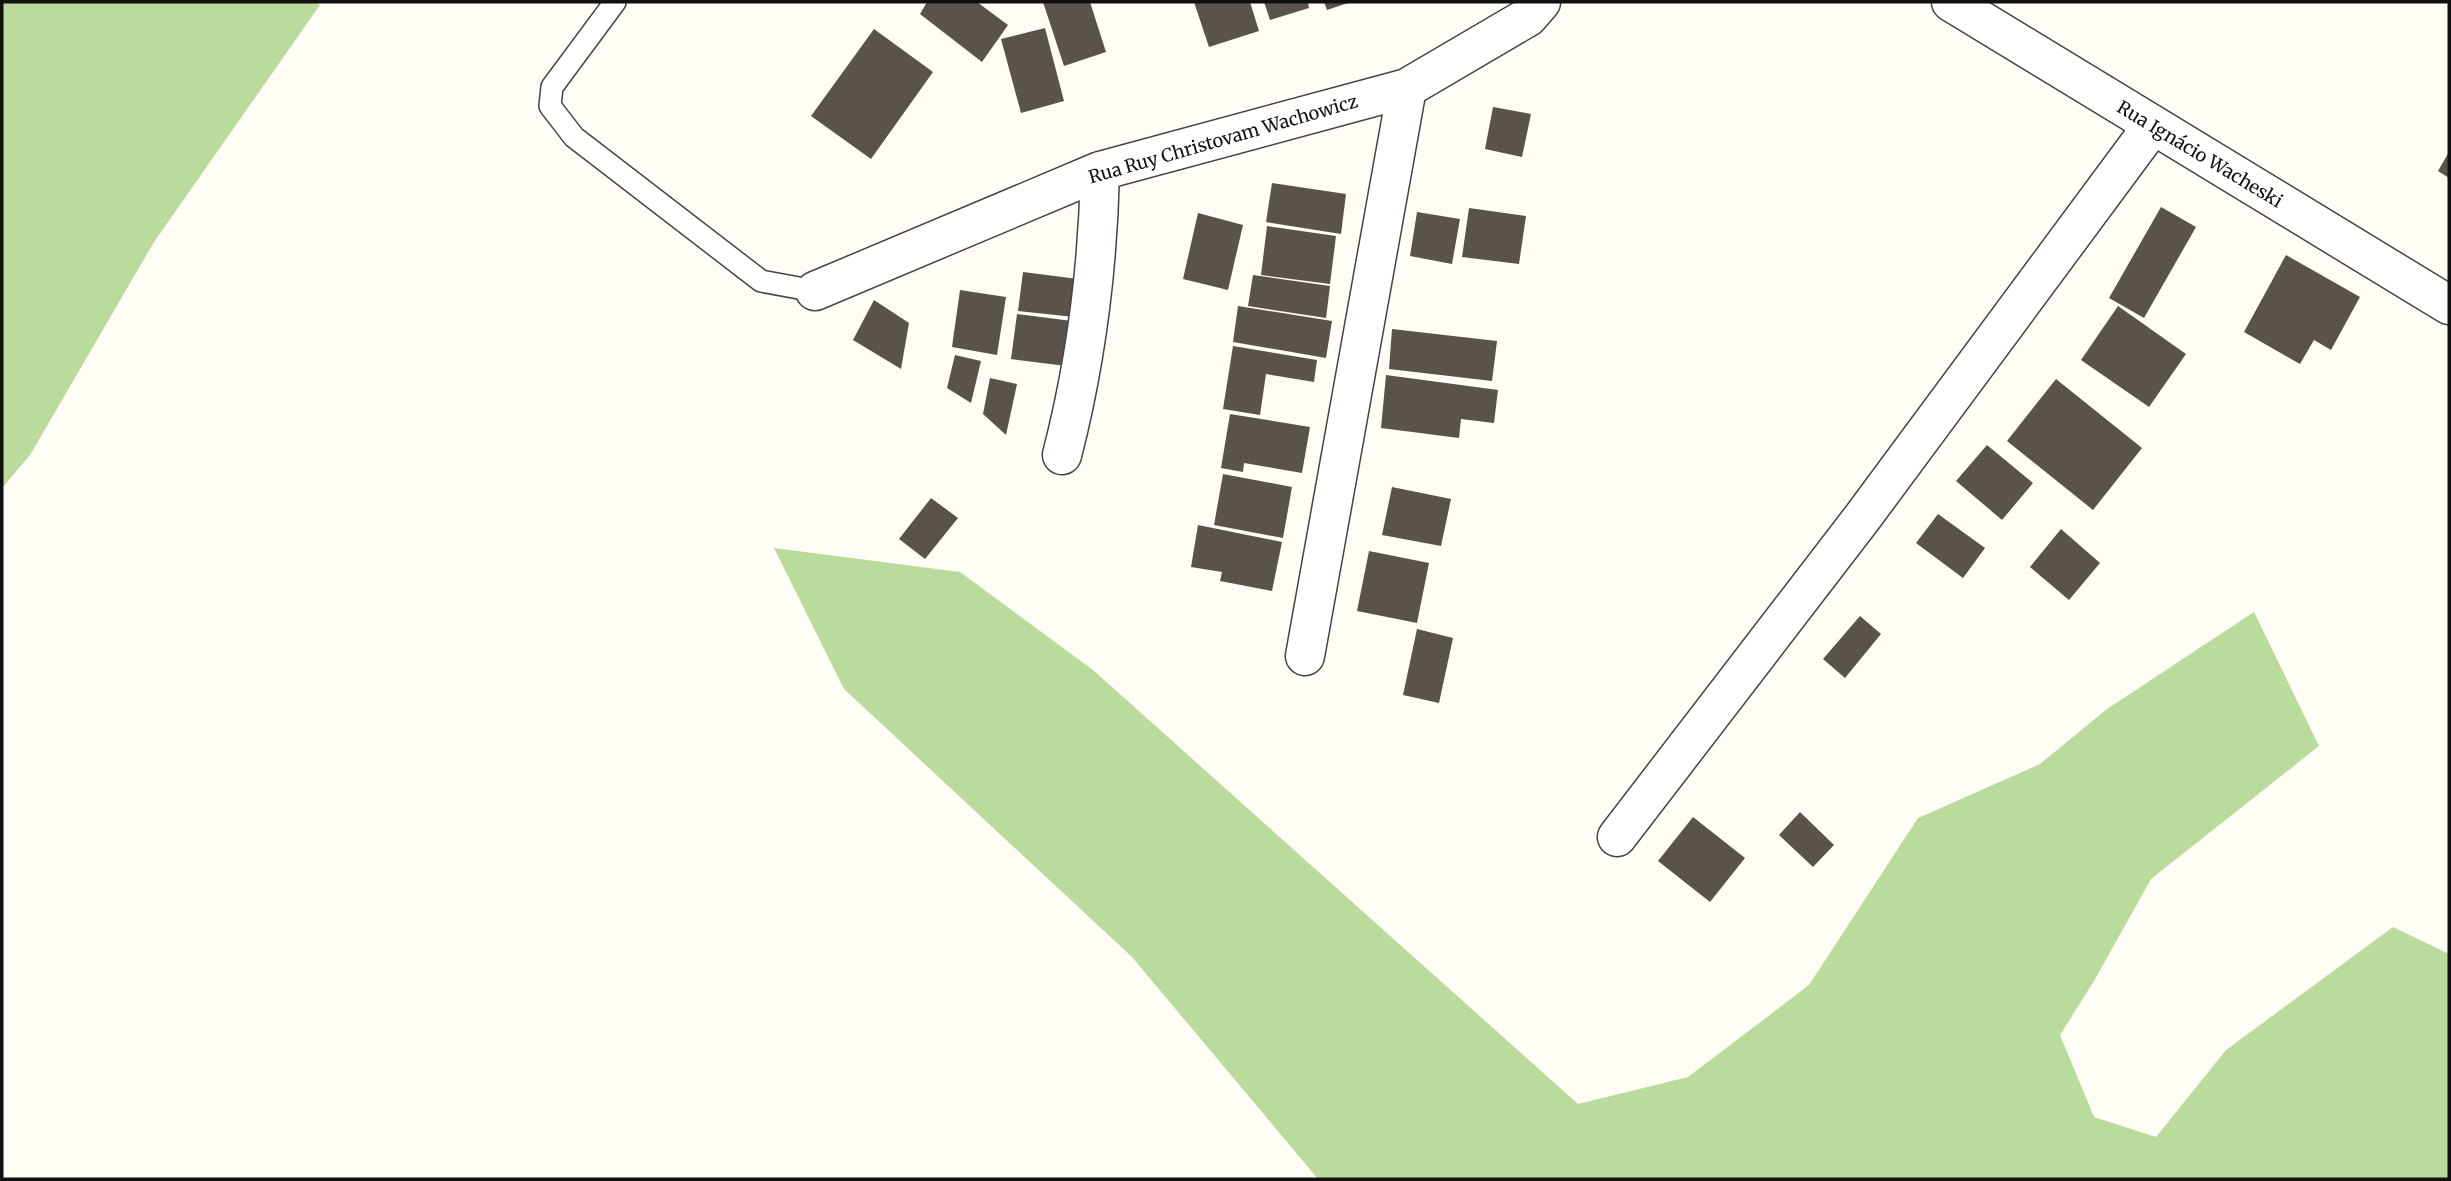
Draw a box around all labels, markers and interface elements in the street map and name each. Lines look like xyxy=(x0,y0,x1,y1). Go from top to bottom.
street label: Rua Ruy Christovam Wachowicz xyxy=(1086,89,1360,188)
street label: Rua Ignácio Wacheski xyxy=(2113,95,2287,213)

